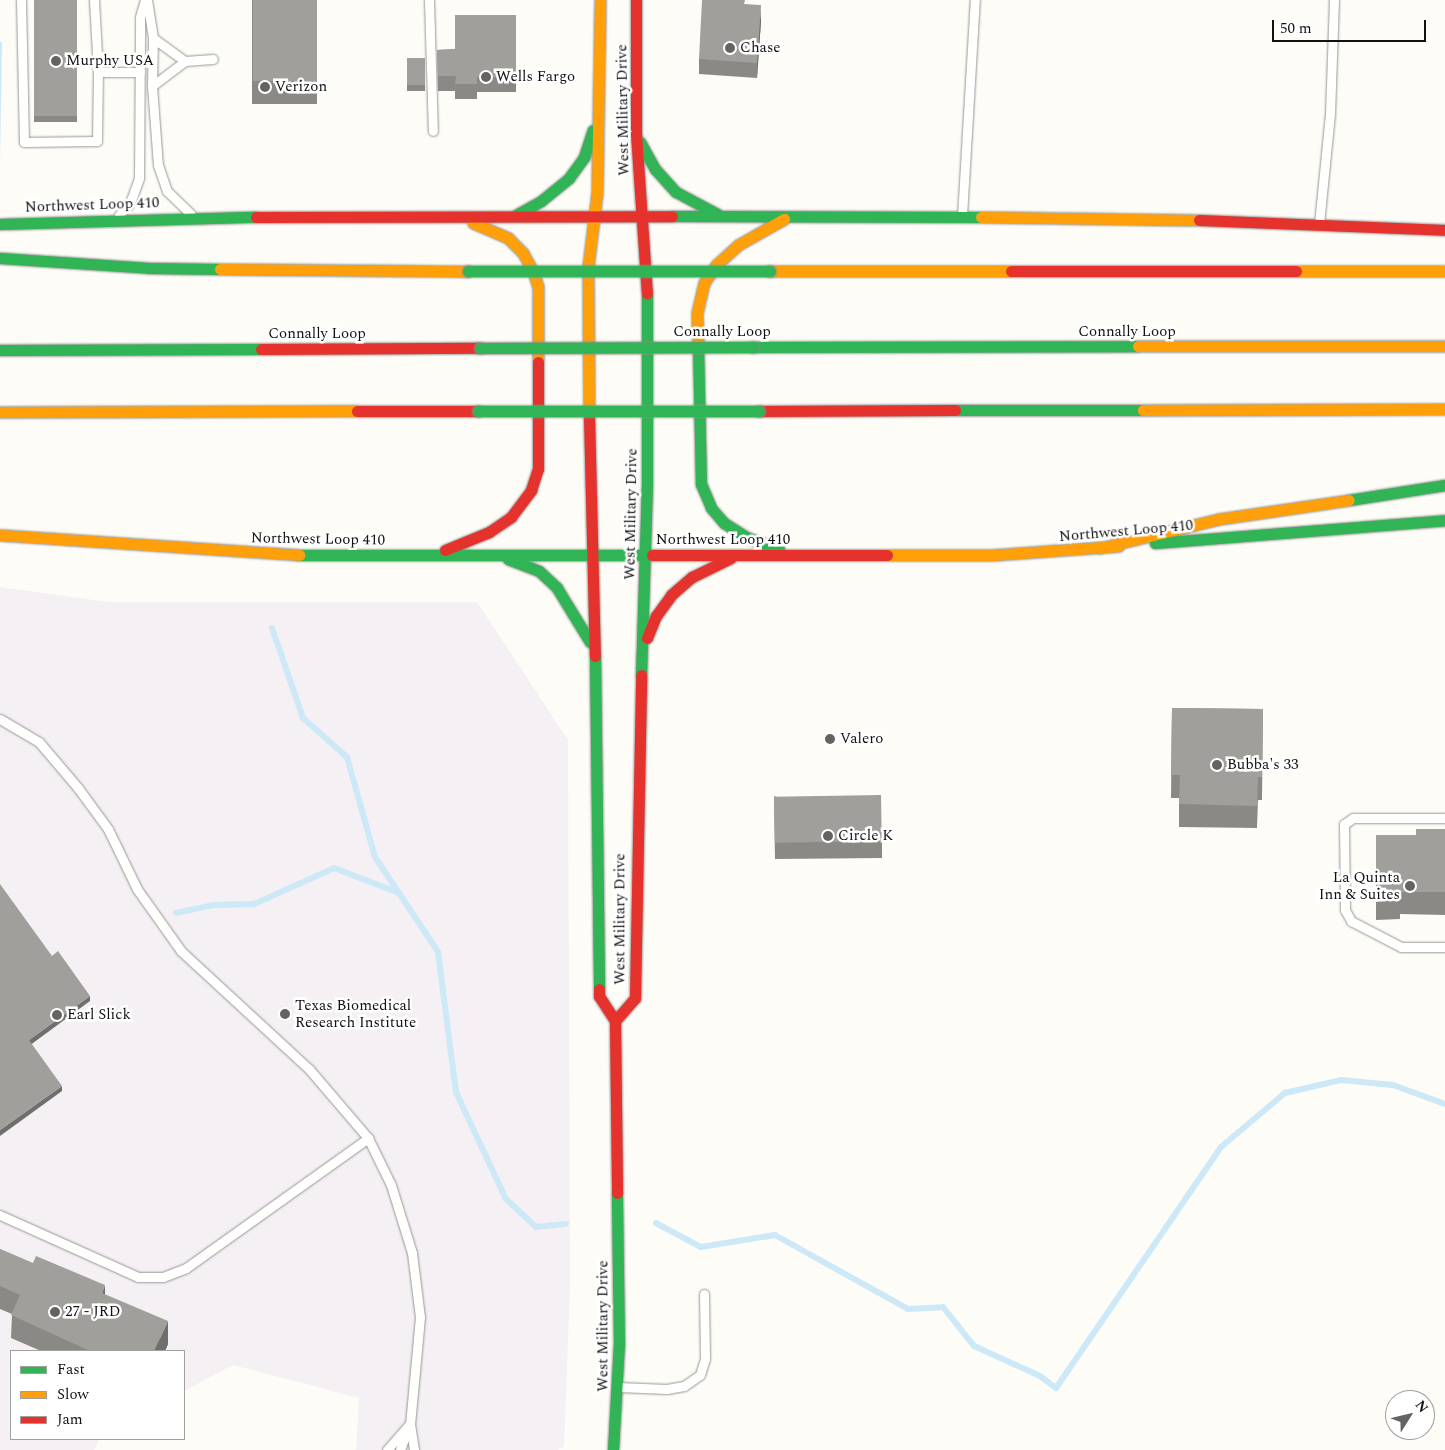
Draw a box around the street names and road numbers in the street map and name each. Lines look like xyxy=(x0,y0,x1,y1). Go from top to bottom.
street label: West Military Drive xyxy=(613,44,633,176)
street label: Northwest Loop 410 xyxy=(25,194,159,216)
street label: Connally Loop xyxy=(673,323,771,341)
street label: Connally Loop xyxy=(1078,323,1176,341)
street label: Connally Loop xyxy=(268,325,366,343)
street label: West Military Drive xyxy=(621,448,641,580)
street label: Northwest Loop 410 xyxy=(1058,516,1194,546)
street label: Northwest Loop 410 xyxy=(251,529,385,549)
street label: Northwest Loop 410 xyxy=(656,531,790,549)
street label: West Military Drive xyxy=(611,853,629,985)
street label: West Military Drive xyxy=(594,1260,612,1392)

